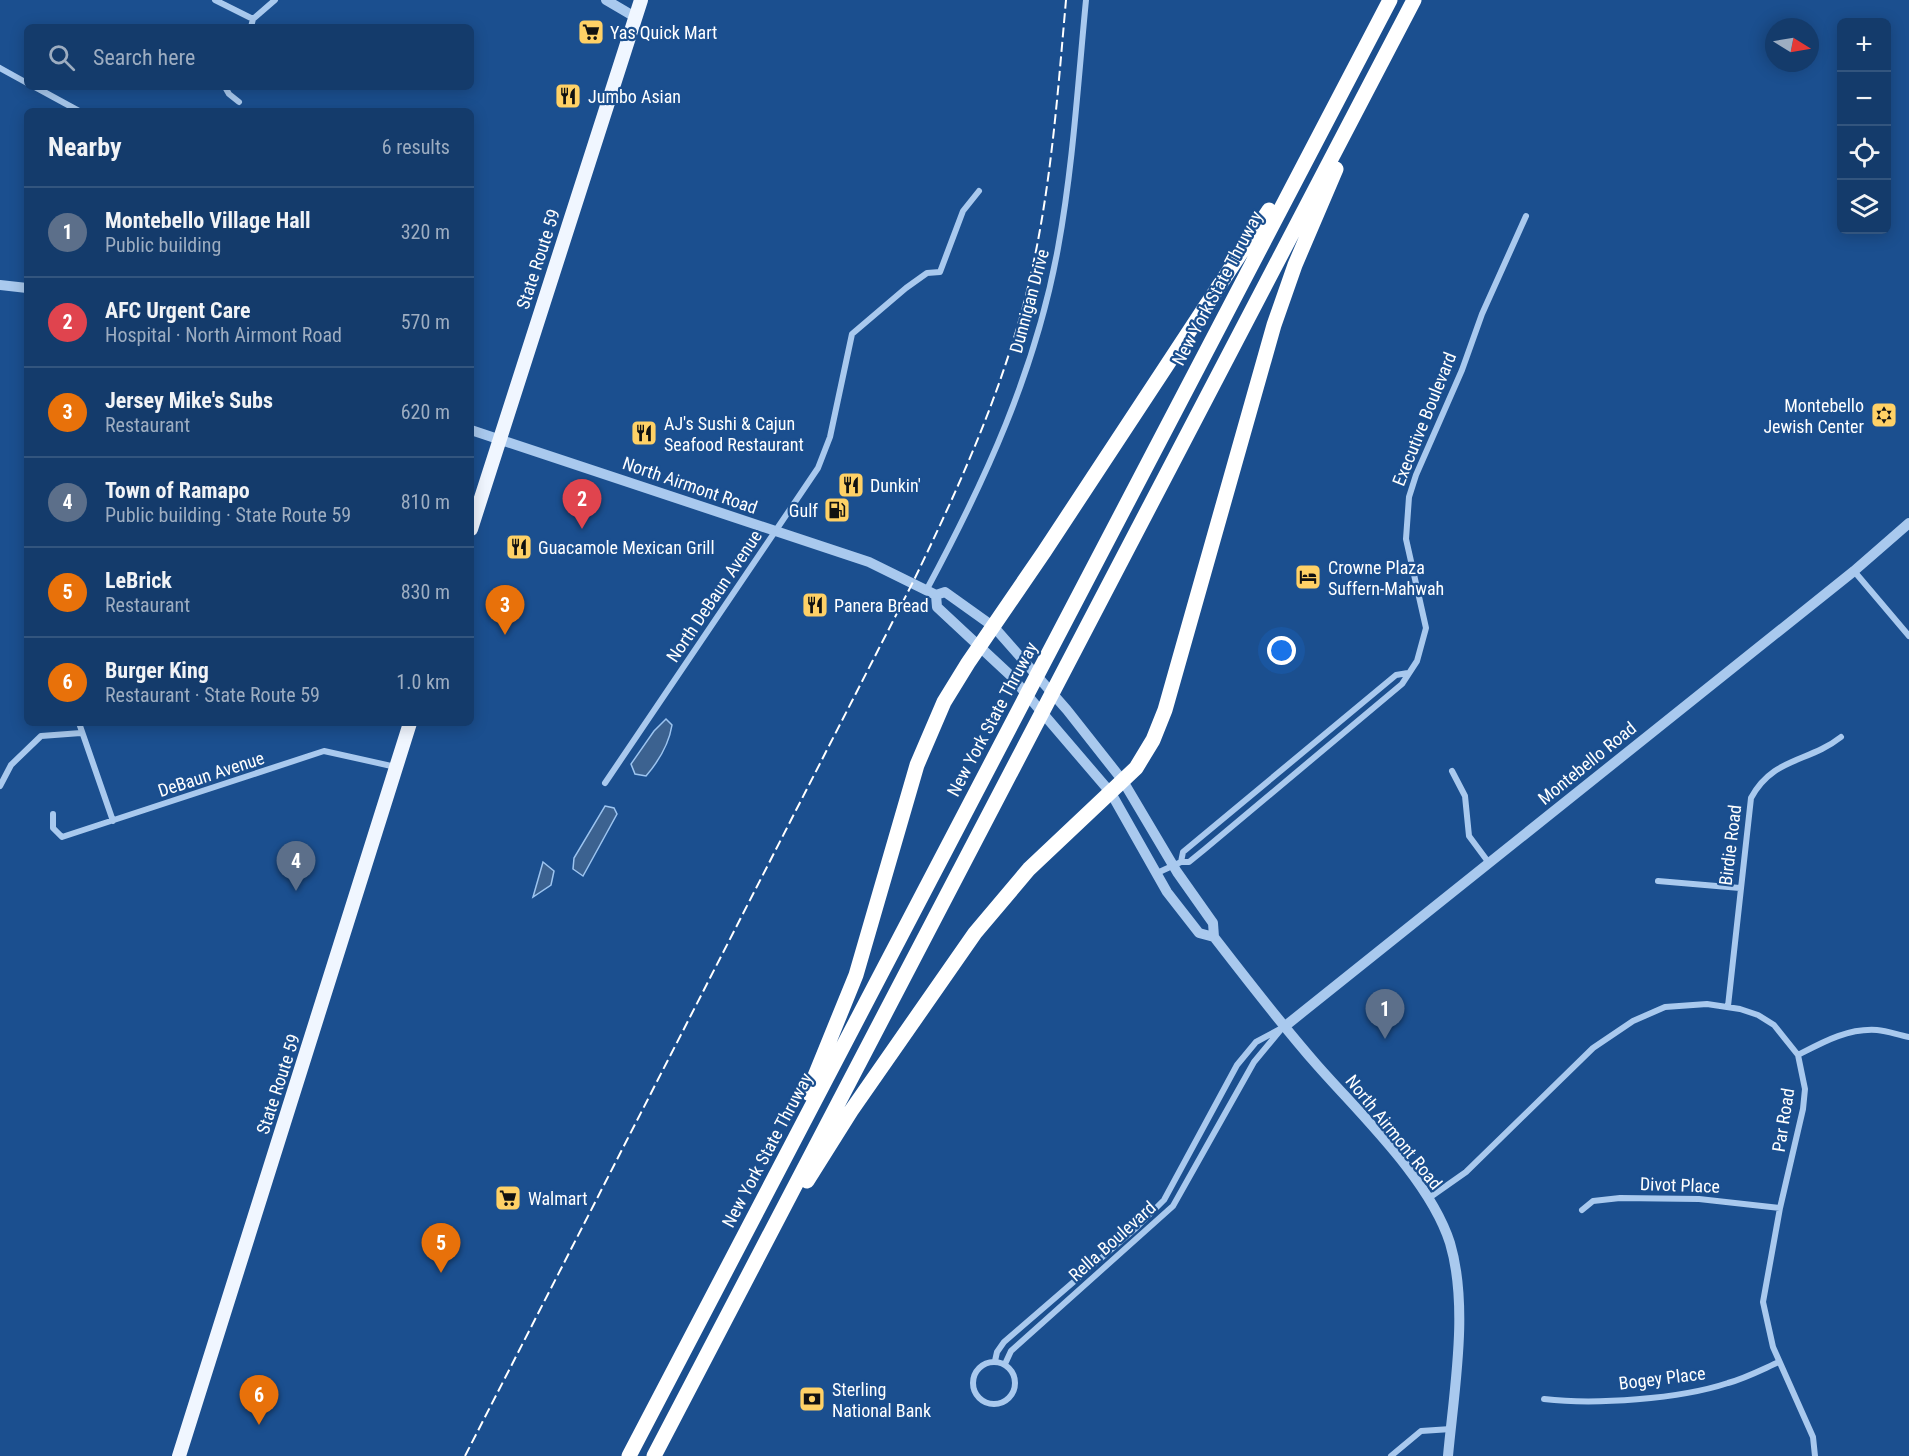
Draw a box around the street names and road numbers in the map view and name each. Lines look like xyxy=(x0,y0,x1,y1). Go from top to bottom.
street label: State Route 59 xyxy=(512,206,564,312)
street label: New York State Thruway xyxy=(1167,207,1267,369)
street label: Dunnigan Drive xyxy=(1005,247,1053,355)
street label: Executive Boulevard xyxy=(1388,349,1460,489)
street label: North Airmont Road xyxy=(620,452,760,518)
street label: North DeBaun Avenue xyxy=(662,526,766,666)
street label: New York State Thruway xyxy=(942,638,1042,800)
street label: Montebello Road xyxy=(1534,717,1640,809)
street label: DeBaun Avenue xyxy=(155,747,267,801)
street label: Birdie Road xyxy=(1715,803,1745,887)
street label: State Route 59 xyxy=(252,1031,304,1137)
street label: New York State Thruway xyxy=(717,1069,817,1231)
street label: North Airmont Road xyxy=(1341,1071,1447,1193)
street label: Par Road xyxy=(1768,1087,1798,1153)
street label: Divot Place xyxy=(1640,1173,1720,1197)
street label: Rella Boulevard xyxy=(1064,1197,1160,1285)
street label: Bogey Place xyxy=(1617,1362,1707,1394)

